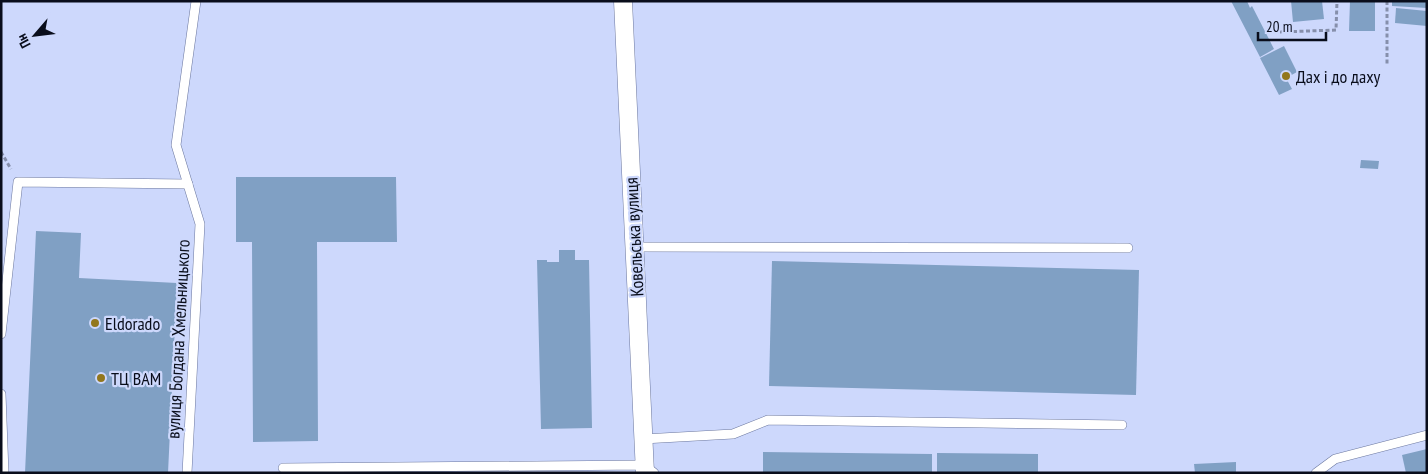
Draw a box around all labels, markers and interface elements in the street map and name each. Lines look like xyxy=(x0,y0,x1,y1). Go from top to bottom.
north arrow xyxy=(10,10,60,60)
scale bar xyxy=(1258,10,1326,42)
text: 20 m xyxy=(1266,17,1292,36)
text: Пн xyxy=(12,31,35,51)
place label: Дах і до даху xyxy=(1296,65,1380,88)
marker: Дах і до даху xyxy=(1280,70,1292,82)
street label: Ковельська вулиця xyxy=(619,177,649,297)
street label: вулиця Богдана Хмельницького xyxy=(161,238,195,439)
place label: Eldorado xyxy=(105,312,160,335)
marker: Eldorado xyxy=(89,317,101,329)
place label: ТЦ ВАМ xyxy=(111,367,161,390)
marker: ТЦ ВАМ xyxy=(95,372,107,384)

